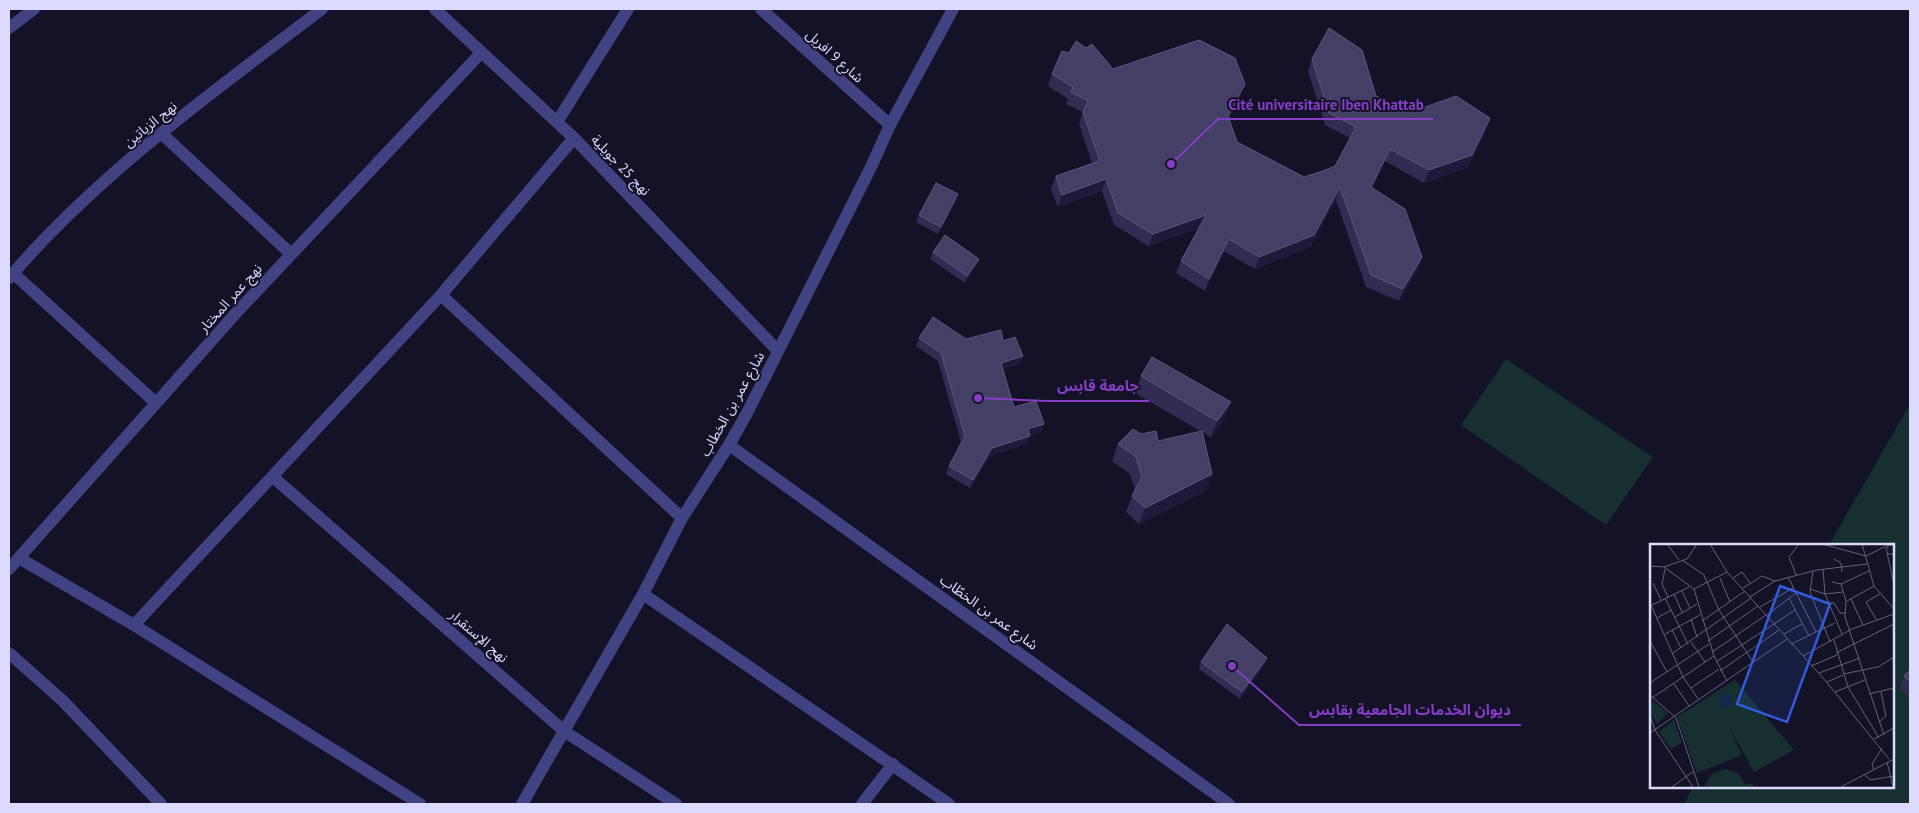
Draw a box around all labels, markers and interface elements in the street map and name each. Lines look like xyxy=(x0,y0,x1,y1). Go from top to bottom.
street label: شارع 9 افريل xyxy=(801,25,868,88)
callout: Cité universitaire Iben Khattab xyxy=(1218,89,1433,119)
text: Cité universitaire Iben Khattab xyxy=(1228,95,1424,114)
street label: نهج الزياتين xyxy=(120,97,182,153)
street label: نهج 25 جويلية xyxy=(586,131,655,201)
street label: نهج عمر المختار xyxy=(194,260,267,338)
street label: شارع عمر بن الخطاب xyxy=(696,348,770,460)
callout: جامعة قابس xyxy=(1047,371,1149,401)
text: جامعة قابس xyxy=(1057,376,1140,395)
inset map xyxy=(1650,544,1894,788)
street label: شارع عمر بن الخطّاب xyxy=(935,570,1042,655)
street label: نهج الإستقرار xyxy=(444,605,512,668)
callout: ديوان الخدمات الجامعية بقابس xyxy=(1299,695,1521,725)
text: ديوان الخدمات الجامعية بقابس xyxy=(1309,700,1511,719)

